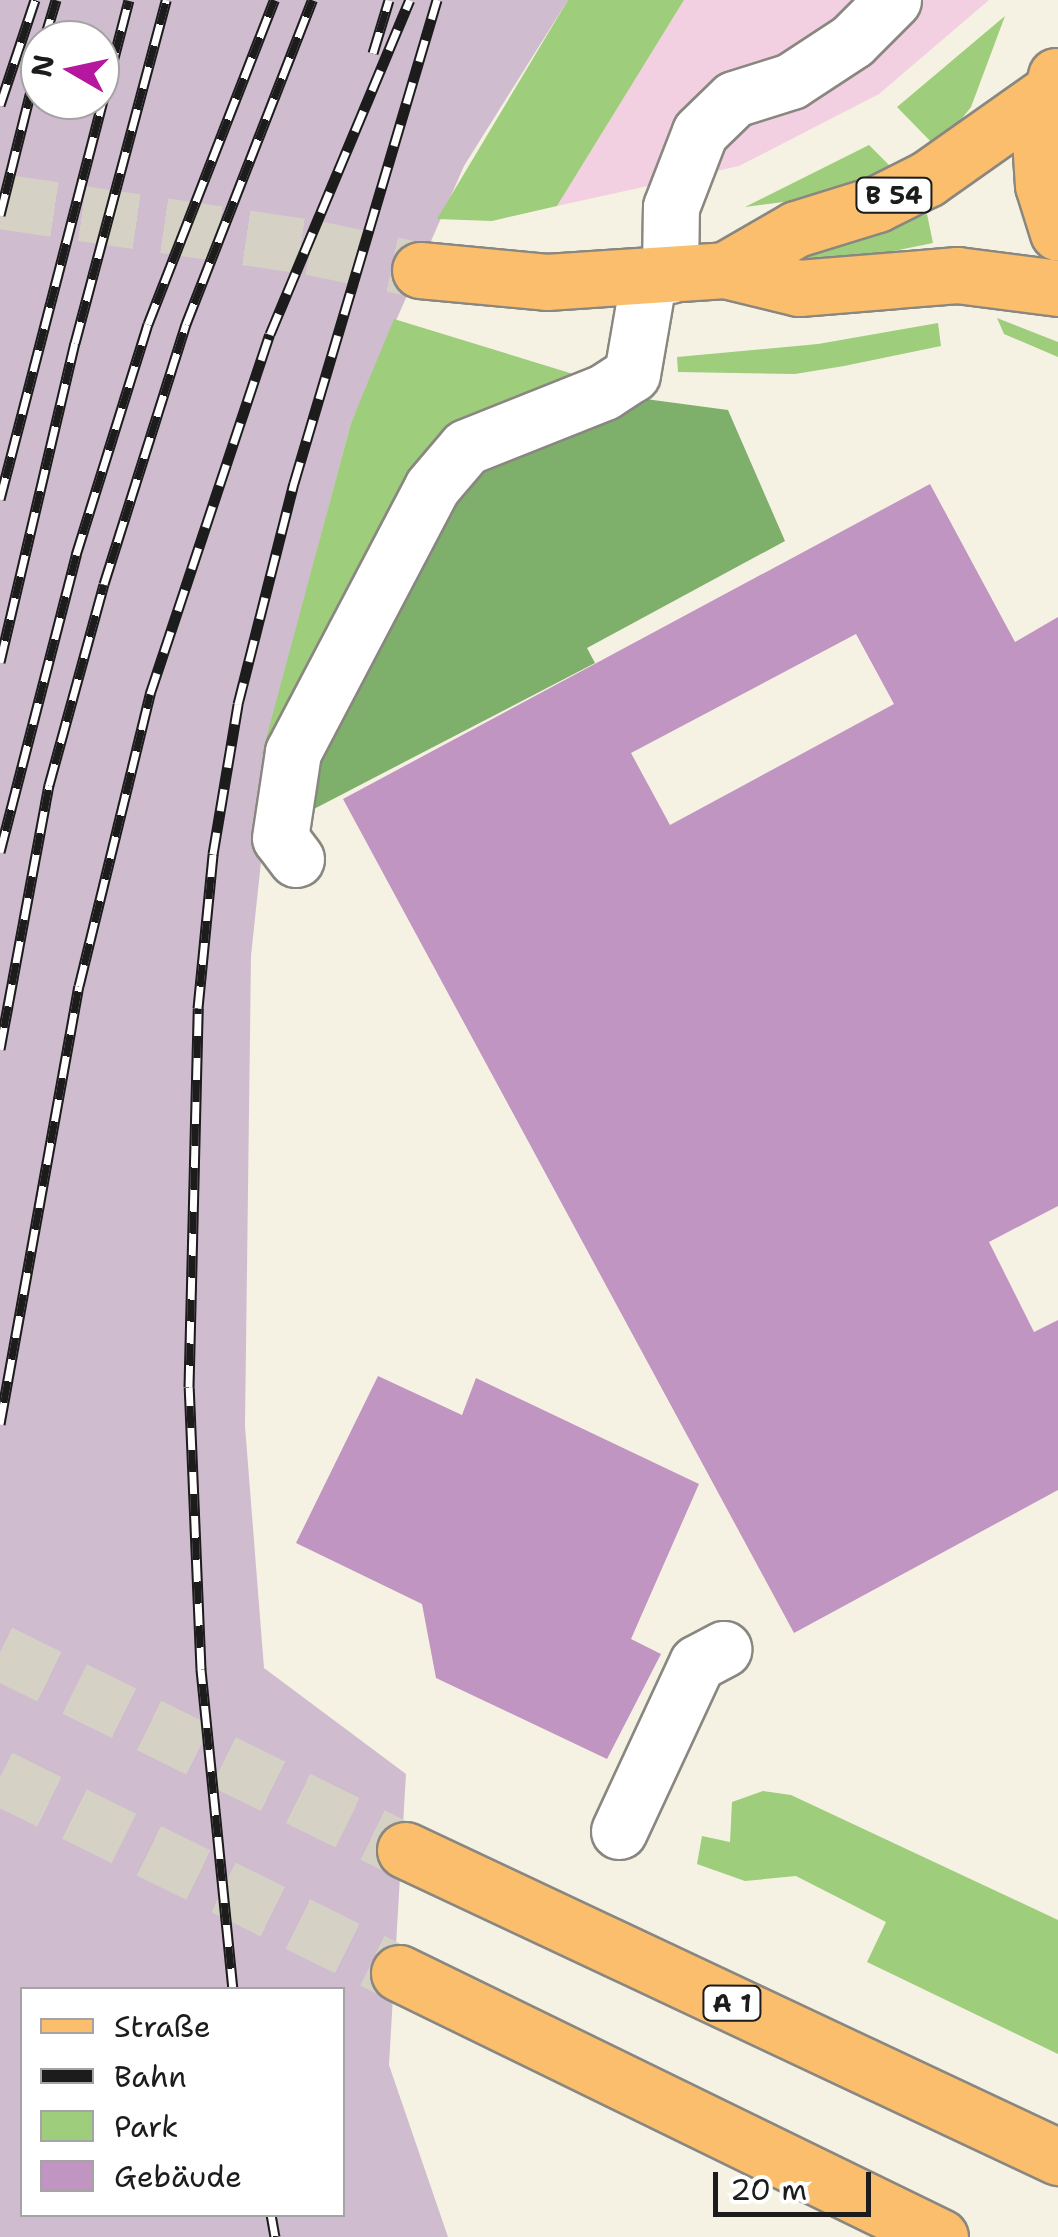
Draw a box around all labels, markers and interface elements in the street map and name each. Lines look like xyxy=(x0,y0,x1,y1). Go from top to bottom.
north arrow xyxy=(20,20,120,120)
text: N xyxy=(22,52,63,80)
road number: B 54 xyxy=(854,175,934,215)
road number: A 1 xyxy=(702,1983,762,2023)
legend xyxy=(20,1987,345,2217)
text: Straße xyxy=(114,2006,211,2047)
text: Bahn xyxy=(114,2056,187,2097)
text: Park xyxy=(114,2106,178,2147)
scale bar xyxy=(718,2152,876,2214)
text: Gebäude xyxy=(114,2156,242,2197)
text: 20 m xyxy=(730,2169,807,2210)

